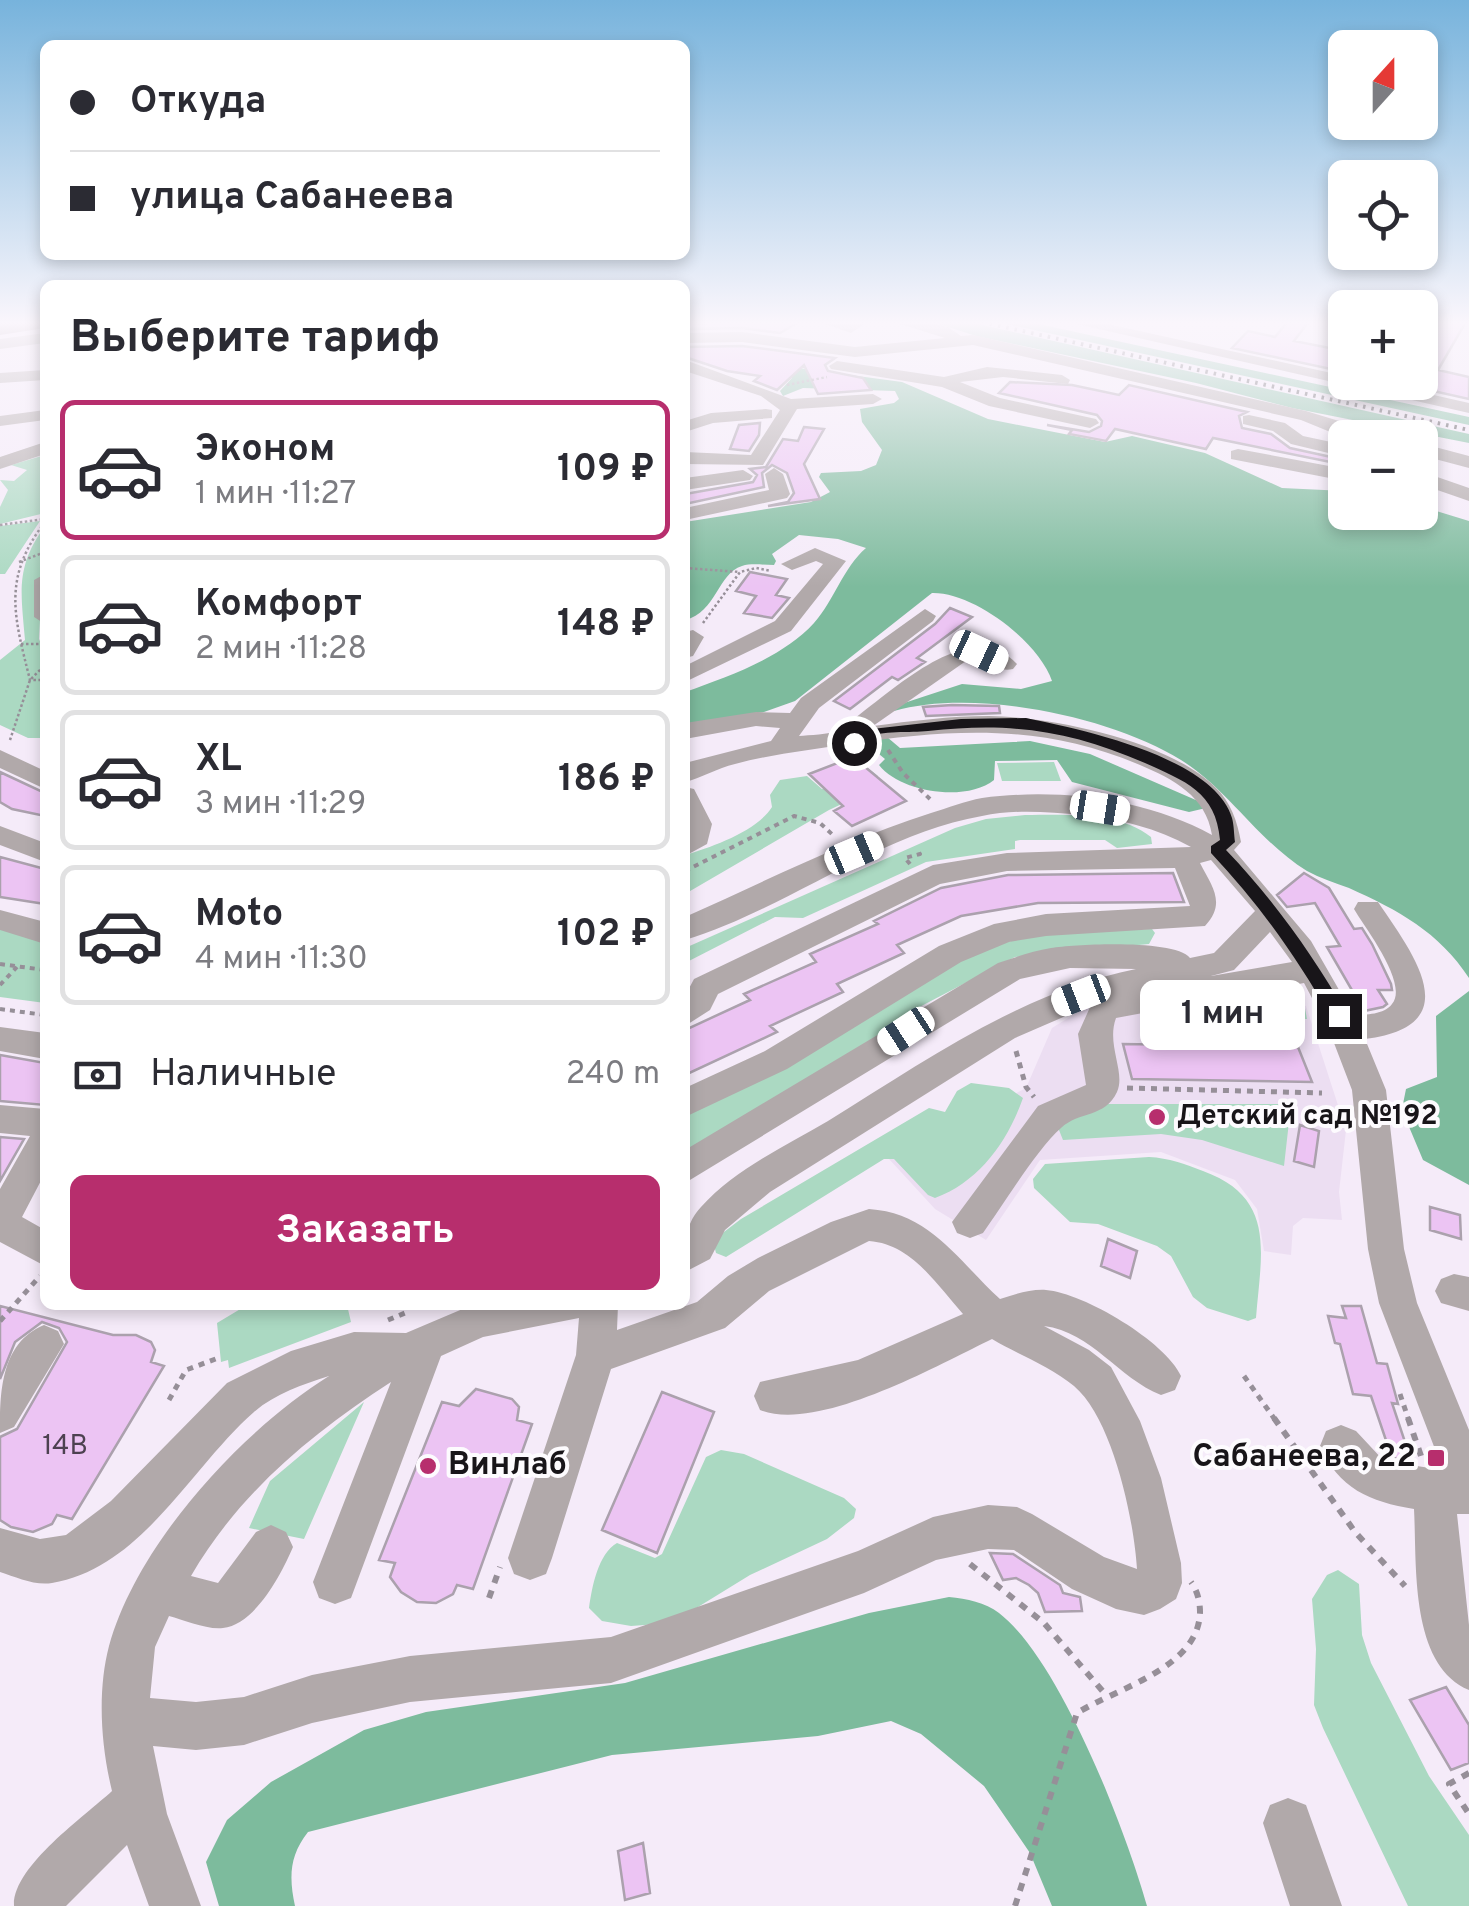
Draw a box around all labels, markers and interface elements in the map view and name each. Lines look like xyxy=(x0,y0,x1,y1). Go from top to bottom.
north arrow xyxy=(1328,30,1438,140)
map controls xyxy=(1328,30,1438,530)
text: Откуда xyxy=(130,78,266,127)
button: locate xyxy=(1328,160,1438,270)
text: улица Сабанеева xyxy=(130,174,454,223)
button: + xyxy=(1328,290,1438,400)
text: Выберите тариф xyxy=(70,311,440,368)
button: − xyxy=(1328,420,1438,530)
icon: car xyxy=(75,425,165,515)
text: Эконом xyxy=(195,426,335,475)
text: 109 ₽ xyxy=(557,446,655,495)
text: 1 мин · 11:27 xyxy=(195,475,356,515)
icon: car xyxy=(75,580,165,670)
text: Комфорт xyxy=(195,581,362,630)
text: 148 ₽ xyxy=(557,601,655,650)
car xyxy=(945,626,1013,678)
text: 2 мин · 11:28 xyxy=(195,630,367,670)
route start xyxy=(832,721,877,766)
icon: car xyxy=(75,735,165,825)
text: XL xyxy=(195,736,242,785)
text: 186 ₽ xyxy=(558,756,655,805)
text: 3 мин · 11:29 xyxy=(195,785,366,825)
car xyxy=(1068,788,1132,828)
car xyxy=(821,827,887,879)
icon: car xyxy=(75,890,165,980)
text: Moto xyxy=(195,891,283,940)
text: 102 ₽ xyxy=(557,911,655,960)
text: 4 мин · 11:30 xyxy=(195,940,368,980)
car xyxy=(1048,970,1114,1020)
callout: 1 мин xyxy=(1139,981,1304,1051)
route end xyxy=(1317,994,1362,1039)
text: 1 мин xyxy=(1181,995,1264,1035)
car xyxy=(873,1002,939,1060)
icon: cash xyxy=(70,1048,125,1103)
text: Наличные xyxy=(150,1051,337,1100)
text: 240 m xyxy=(566,1055,660,1095)
place label: Детский сад №192 xyxy=(1177,1099,1438,1135)
marker: Детский сад №192 xyxy=(1146,1106,1168,1128)
button: Заказать xyxy=(70,1175,660,1290)
house number: 14В xyxy=(42,1429,88,1465)
place label: Сабанеева, 22 xyxy=(1192,1438,1416,1478)
place label: Винлаб xyxy=(448,1446,567,1486)
marker: Сабанеева, 22 xyxy=(1425,1447,1447,1469)
marker: Винлаб xyxy=(417,1455,439,1477)

